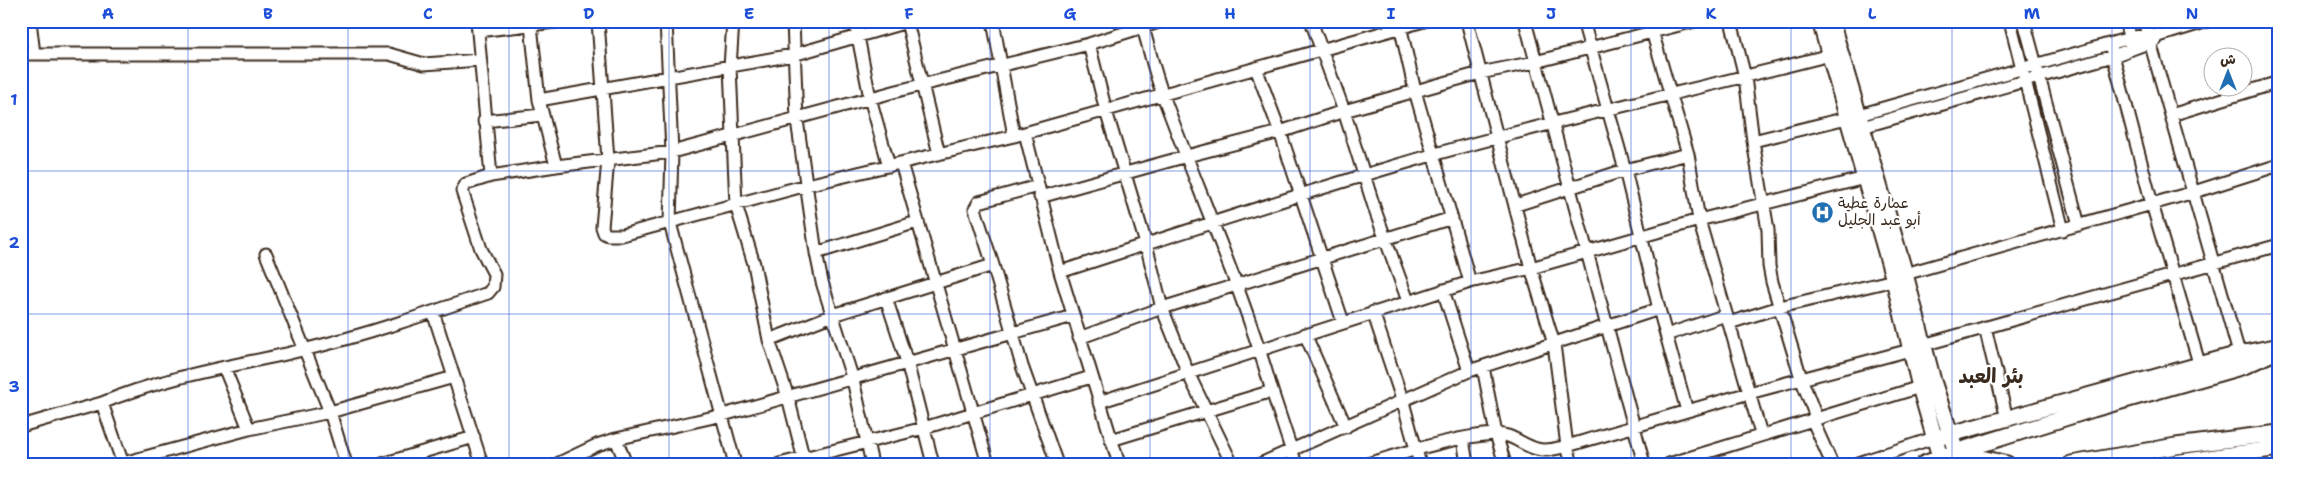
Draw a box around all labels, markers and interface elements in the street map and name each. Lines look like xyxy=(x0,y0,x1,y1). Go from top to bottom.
text: A xyxy=(102,3,114,24)
text: B xyxy=(263,3,273,24)
text: C xyxy=(423,3,433,24)
text: D xyxy=(583,3,595,24)
text: E xyxy=(744,3,754,24)
text: F xyxy=(904,3,914,24)
text: G xyxy=(1064,3,1077,24)
text: H xyxy=(1224,3,1236,24)
text: I xyxy=(1387,3,1396,24)
text: J xyxy=(1546,3,1556,24)
text: K xyxy=(1706,3,1717,24)
text: L xyxy=(1868,3,1877,24)
text: M xyxy=(2024,3,2041,24)
text: N xyxy=(2186,3,2198,24)
north arrow xyxy=(2202,48,2252,98)
text: ش xyxy=(2220,50,2236,68)
text: 1 xyxy=(10,89,18,110)
place label: عمارة عطية أبو عبد الجليل xyxy=(1838,193,1921,230)
hospital icon: عمارة عطية أبو عبد الجليل xyxy=(1810,200,1834,224)
text: 2 xyxy=(8,232,20,253)
district label: بئر العبد xyxy=(1958,363,2024,389)
text: 3 xyxy=(8,376,20,397)

